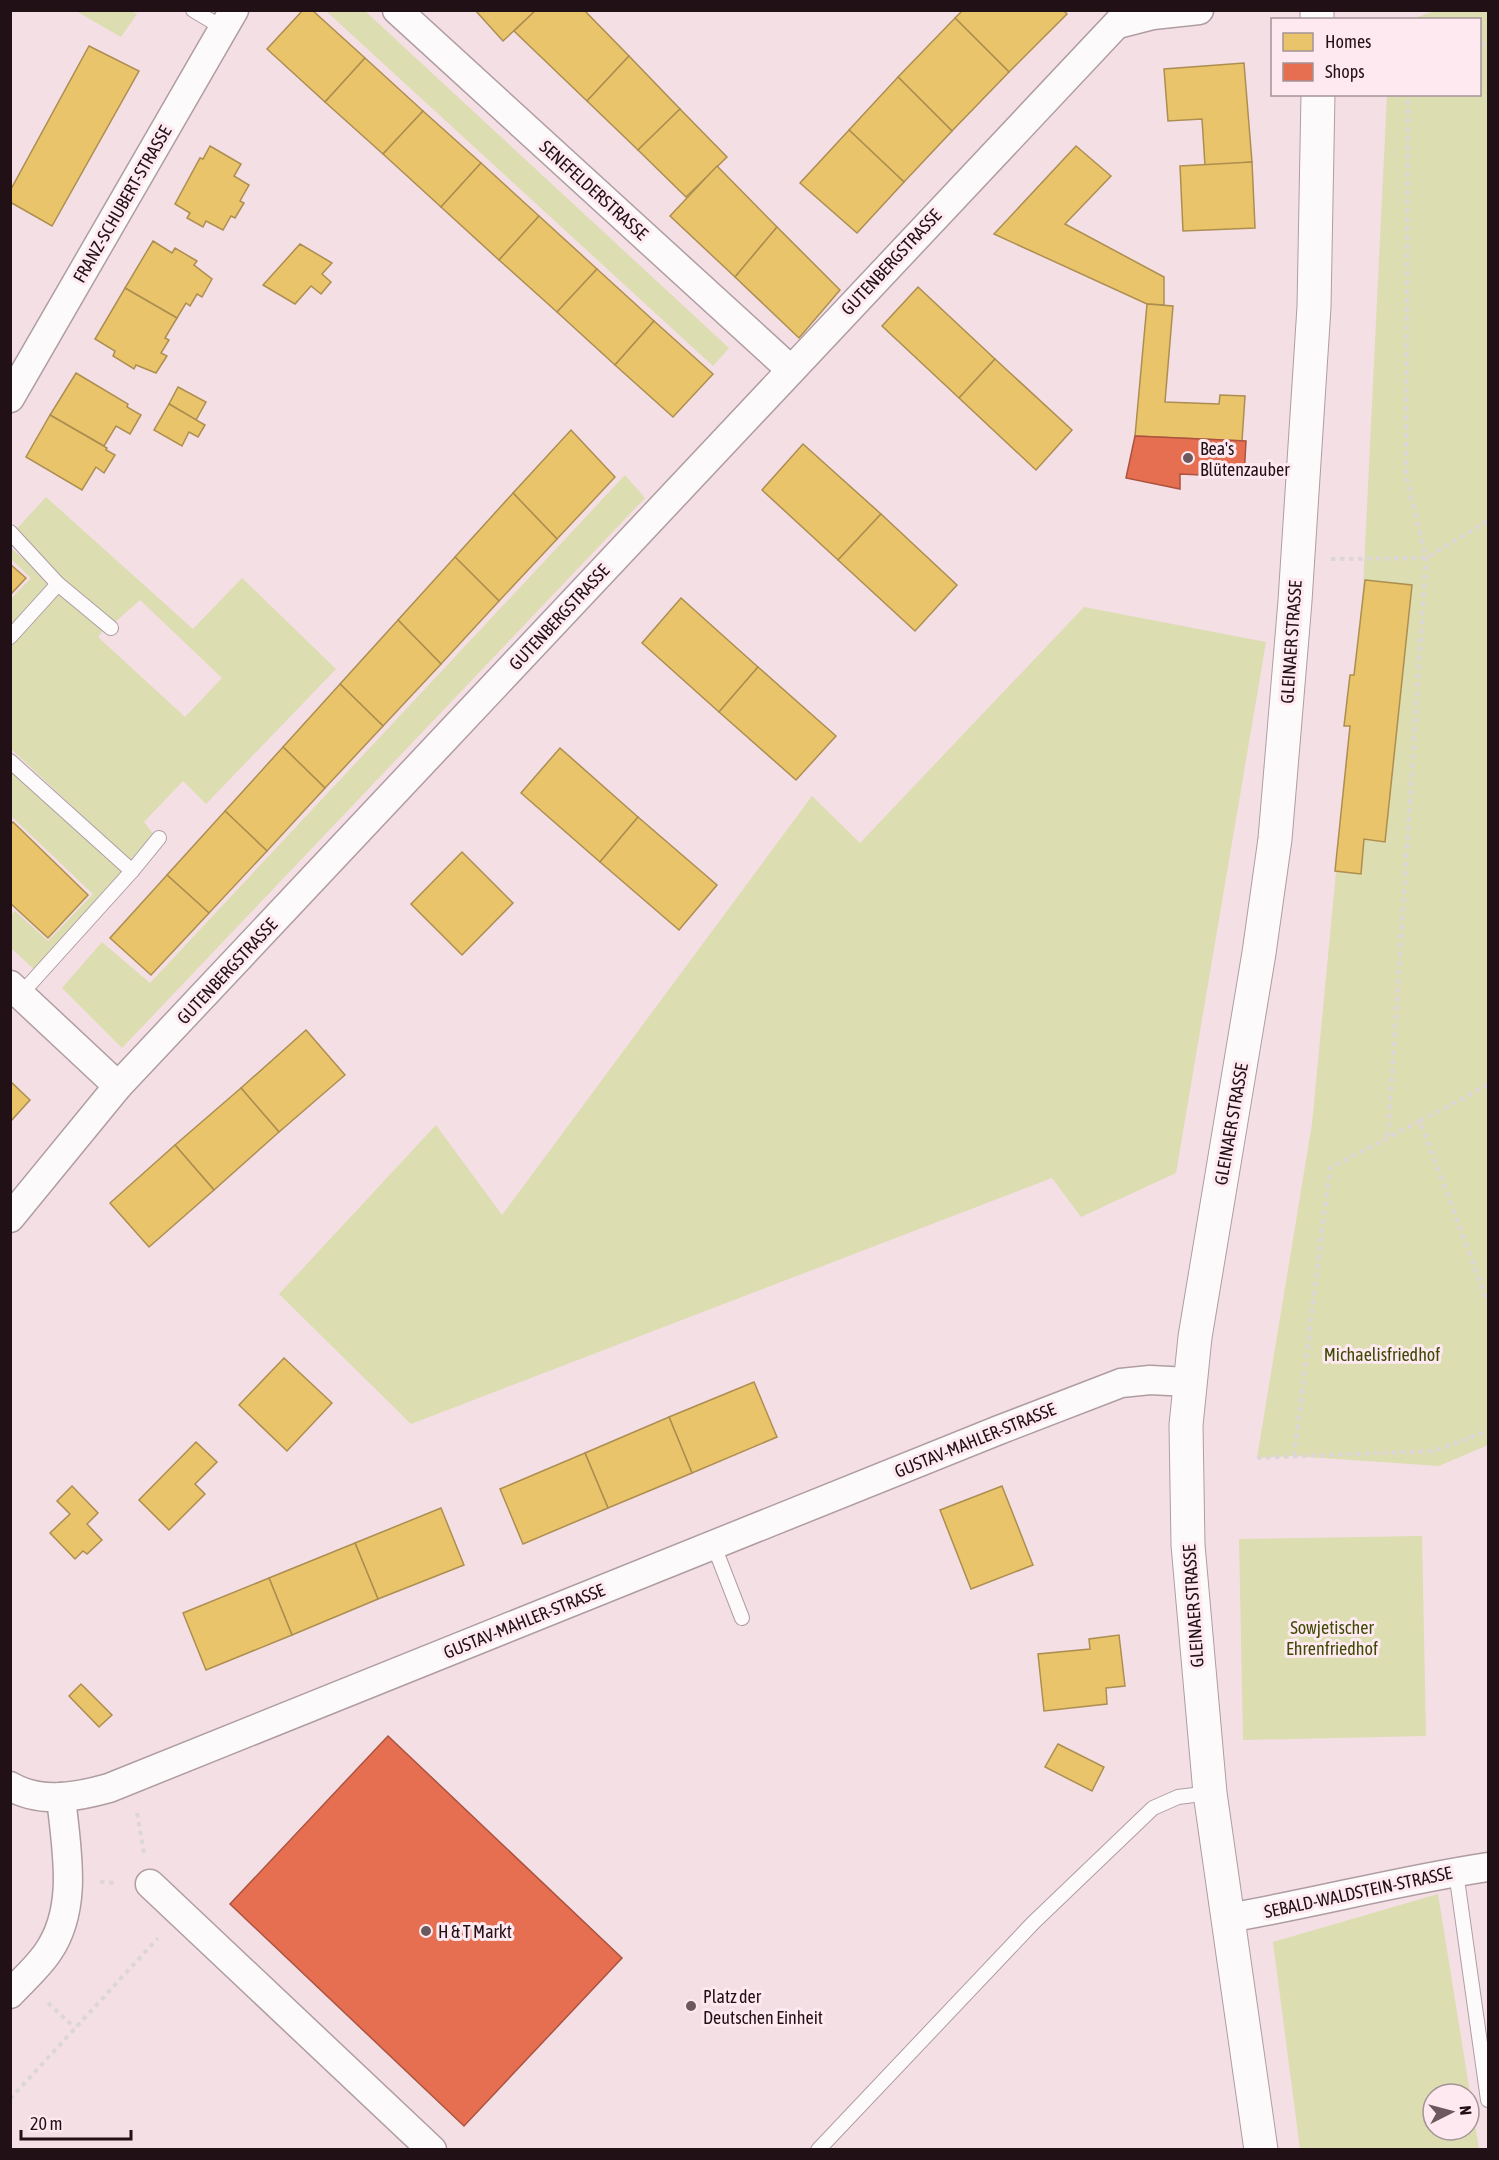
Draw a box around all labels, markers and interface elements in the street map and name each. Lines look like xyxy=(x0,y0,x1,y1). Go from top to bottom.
legend xyxy=(1271,18,1481,96)
text: Homes xyxy=(1325,31,1371,52)
text: Shops xyxy=(1325,61,1365,82)
street label: FRANZ-SCHUBERT-STRASSE xyxy=(68,121,176,286)
street label: SENEFELDERSTRASSE xyxy=(536,136,653,244)
street label: GUTENBERGSTRASSE xyxy=(837,205,946,319)
place label: Bea's Blütenzauber xyxy=(1200,438,1290,480)
marker: Bea's Blütenzauber xyxy=(1181,451,1195,465)
street label: GUTENBERGSTRASSE xyxy=(505,560,614,674)
street label: GLEINAER STRASSE xyxy=(1276,579,1306,704)
street label: GUTENBERGSTRASSE xyxy=(173,914,282,1028)
street label: GLEINAER STRASSE xyxy=(1210,1061,1252,1187)
park label: Michaelisfriedhof xyxy=(1324,1344,1440,1365)
street label: GUSTAV-MAHLER-STRASSE xyxy=(891,1398,1059,1482)
street label: GLEINAER STRASSE xyxy=(1178,1543,1208,1668)
street label: GUSTAV-MAHLER-STRASSE xyxy=(440,1579,608,1663)
park label: Sowjetischer Ehrenfriedhof xyxy=(1286,1617,1378,1659)
street label: SEBALD-WALDSTEIN-STRASSE xyxy=(1262,1862,1454,1922)
place label: H & T Markt xyxy=(438,1921,512,1942)
marker: H & T Markt xyxy=(419,1924,433,1938)
place label: Platz der Deutschen Einheit xyxy=(703,1986,823,2028)
marker: Platz der Deutschen Einheit xyxy=(684,1999,698,2013)
north arrow xyxy=(1421,2082,1481,2142)
scale bar xyxy=(21,2103,130,2141)
text: N xyxy=(1456,2105,1475,2116)
text: 20 m xyxy=(30,2113,62,2134)

